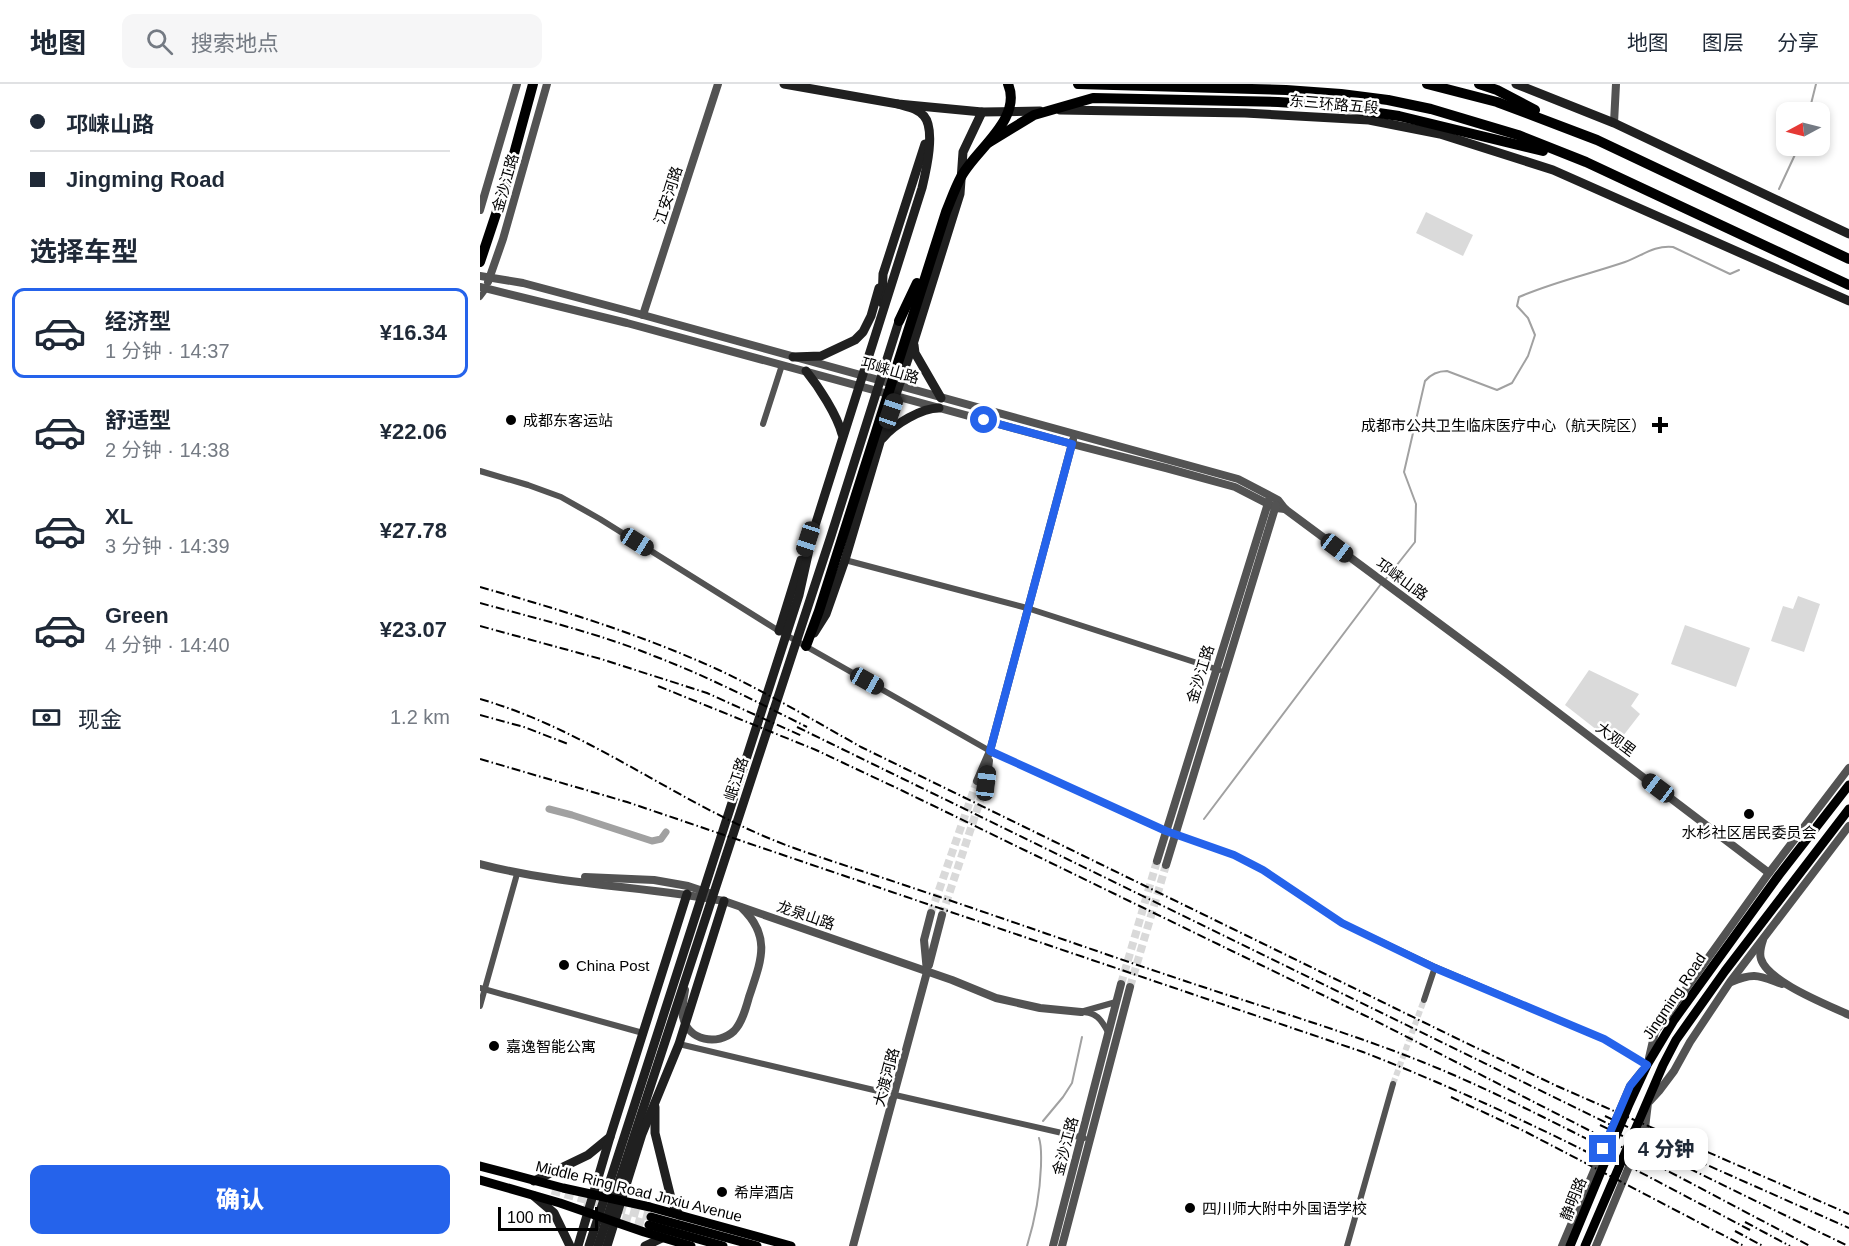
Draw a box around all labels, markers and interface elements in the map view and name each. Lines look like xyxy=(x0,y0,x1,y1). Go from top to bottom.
search box xyxy=(122,14,542,68)
icon: search xyxy=(143,25,176,58)
text: 地图 xyxy=(30,28,86,59)
text: 搜索地点 xyxy=(191,31,279,56)
text: 地图 xyxy=(1627,31,1669,54)
text: 图层 xyxy=(1702,31,1744,54)
text: 分享 xyxy=(1777,31,1819,54)
street label: 东三环路五段 xyxy=(1288,92,1380,116)
north arrow xyxy=(1776,102,1830,156)
map controls xyxy=(1776,102,1830,156)
text: 邛崃山路 xyxy=(66,112,154,137)
street label: 金沙江路 xyxy=(489,152,521,214)
street label: 江安河路 xyxy=(651,164,685,226)
text: Jingming Road xyxy=(66,167,225,192)
text: 选择车型 xyxy=(30,237,138,267)
icon: car xyxy=(33,306,87,360)
text: 经济型 xyxy=(105,309,171,334)
text: ¥16.34 xyxy=(380,320,447,345)
text: 1 分钟 · 14:37 xyxy=(105,340,230,362)
street label: 邛崃山路 xyxy=(859,354,921,386)
car xyxy=(877,391,905,431)
icon: car xyxy=(33,405,87,459)
route start xyxy=(970,406,997,433)
text: 舒适型 xyxy=(105,408,171,433)
place label: 成都东客运站 xyxy=(523,412,613,429)
marker: 成都东客运站 xyxy=(504,413,518,427)
marker: 成都市公共卫生临床医疗中心（航天院区） xyxy=(1651,416,1669,434)
place label: 成都市公共卫生临床医疗中心（航天院区） xyxy=(1361,417,1646,434)
text: ¥22.06 xyxy=(380,419,447,444)
text: 2 分钟 · 14:38 xyxy=(105,439,230,461)
icon: car xyxy=(33,504,87,558)
text: XL xyxy=(105,504,133,529)
text: ¥27.78 xyxy=(380,518,447,543)
car xyxy=(794,519,822,559)
car xyxy=(617,525,657,559)
car xyxy=(1317,530,1357,566)
text: 3 分钟 · 14:39 xyxy=(105,535,230,557)
street label: 邛崃山路 xyxy=(1373,554,1431,604)
icon: car xyxy=(33,603,87,657)
text: Green xyxy=(105,603,169,628)
text: ¥23.07 xyxy=(380,617,447,642)
text: 4 分钟 · 14:40 xyxy=(105,634,230,656)
street label: 金沙江路 xyxy=(1183,643,1217,705)
car xyxy=(847,664,887,698)
icon: cash xyxy=(30,701,63,734)
text: 1.2 km xyxy=(390,706,450,728)
text: 现金 xyxy=(78,707,122,732)
street label: 大观里 xyxy=(1593,719,1639,759)
street label: 岷江路 xyxy=(721,755,751,803)
car xyxy=(975,764,997,802)
car xyxy=(1638,770,1678,806)
marker: 水杉社区居民委员会 xyxy=(1742,807,1756,821)
place label: 水杉社区居民委员会 xyxy=(1681,824,1817,841)
street label: 龙泉山路 xyxy=(775,897,837,933)
street label: Jingming Road xyxy=(1639,950,1709,1042)
place label: China Post xyxy=(576,957,650,974)
marker: China Post xyxy=(557,958,571,972)
place label: 嘉逸智能公寓 xyxy=(506,1038,596,1055)
marker: 嘉逸智能公寓 xyxy=(487,1039,501,1053)
street label: 大渡河路 xyxy=(870,1046,902,1108)
street label: 金沙江路 xyxy=(1049,1115,1081,1177)
callout: 4 分钟 xyxy=(1624,1128,1708,1170)
route end xyxy=(1589,1135,1616,1162)
text: 4 分钟 xyxy=(1638,1138,1694,1160)
street label: Middle Ring Road Jnxiu Avenue xyxy=(534,1157,744,1225)
button: 确认 xyxy=(30,1165,450,1234)
street label: 静明路 xyxy=(1557,1175,1589,1223)
place label: 希岸酒店 xyxy=(734,1184,794,1201)
marker: 希岸酒店 xyxy=(715,1185,729,1199)
place label: 四川师大附中外国语学校 xyxy=(1202,1200,1367,1217)
marker: 四川师大附中外国语学校 xyxy=(1183,1201,1197,1215)
scale bar xyxy=(498,1204,598,1232)
text: 100 m xyxy=(507,1209,551,1226)

